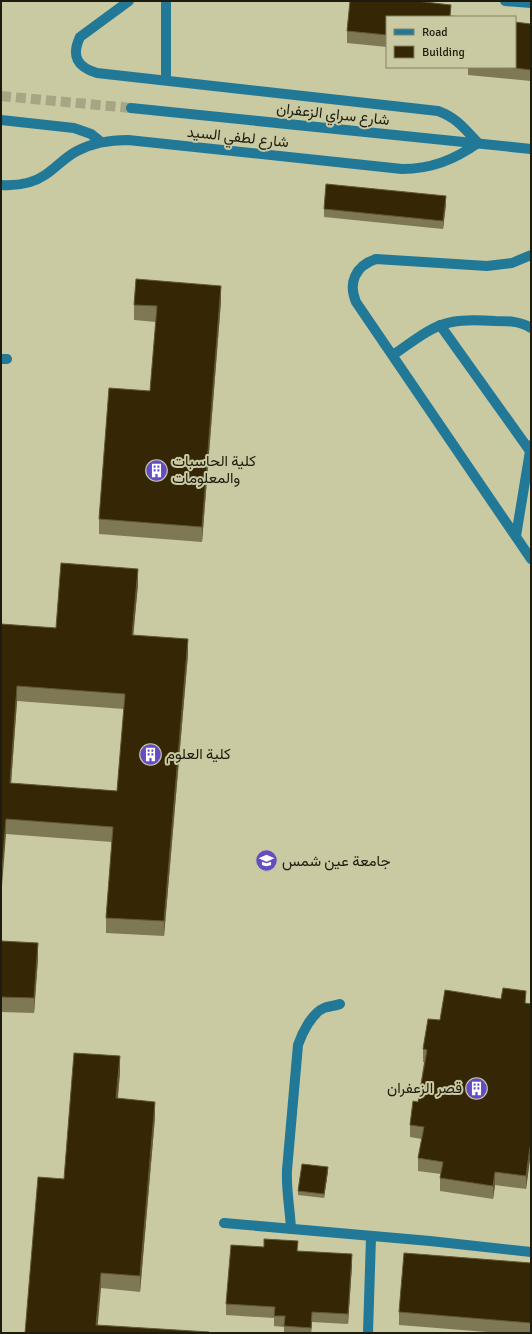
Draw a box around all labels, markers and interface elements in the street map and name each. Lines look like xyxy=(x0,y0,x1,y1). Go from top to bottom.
legend xyxy=(386,16,516,68)
text: Road xyxy=(422,25,448,40)
text: Building xyxy=(422,45,465,60)
street label: شارع سراي الزعفران xyxy=(275,99,391,133)
street label: شارع لطفي السيد xyxy=(186,123,290,155)
place label: كلية الحاسبات والمعلومات xyxy=(172,452,256,487)
building icon: كلية الحاسبات والمعلومات xyxy=(143,457,169,483)
building icon: كلية العلوم xyxy=(137,741,163,767)
place label: كلية العلوم xyxy=(166,745,231,764)
school or university icon: جامعة عين شمس xyxy=(253,848,279,874)
place label: جامعة عين شمس xyxy=(282,852,391,871)
building icon: قصر الزعفران xyxy=(464,1075,490,1101)
place label: قصر الزعفران xyxy=(387,1079,462,1097)

